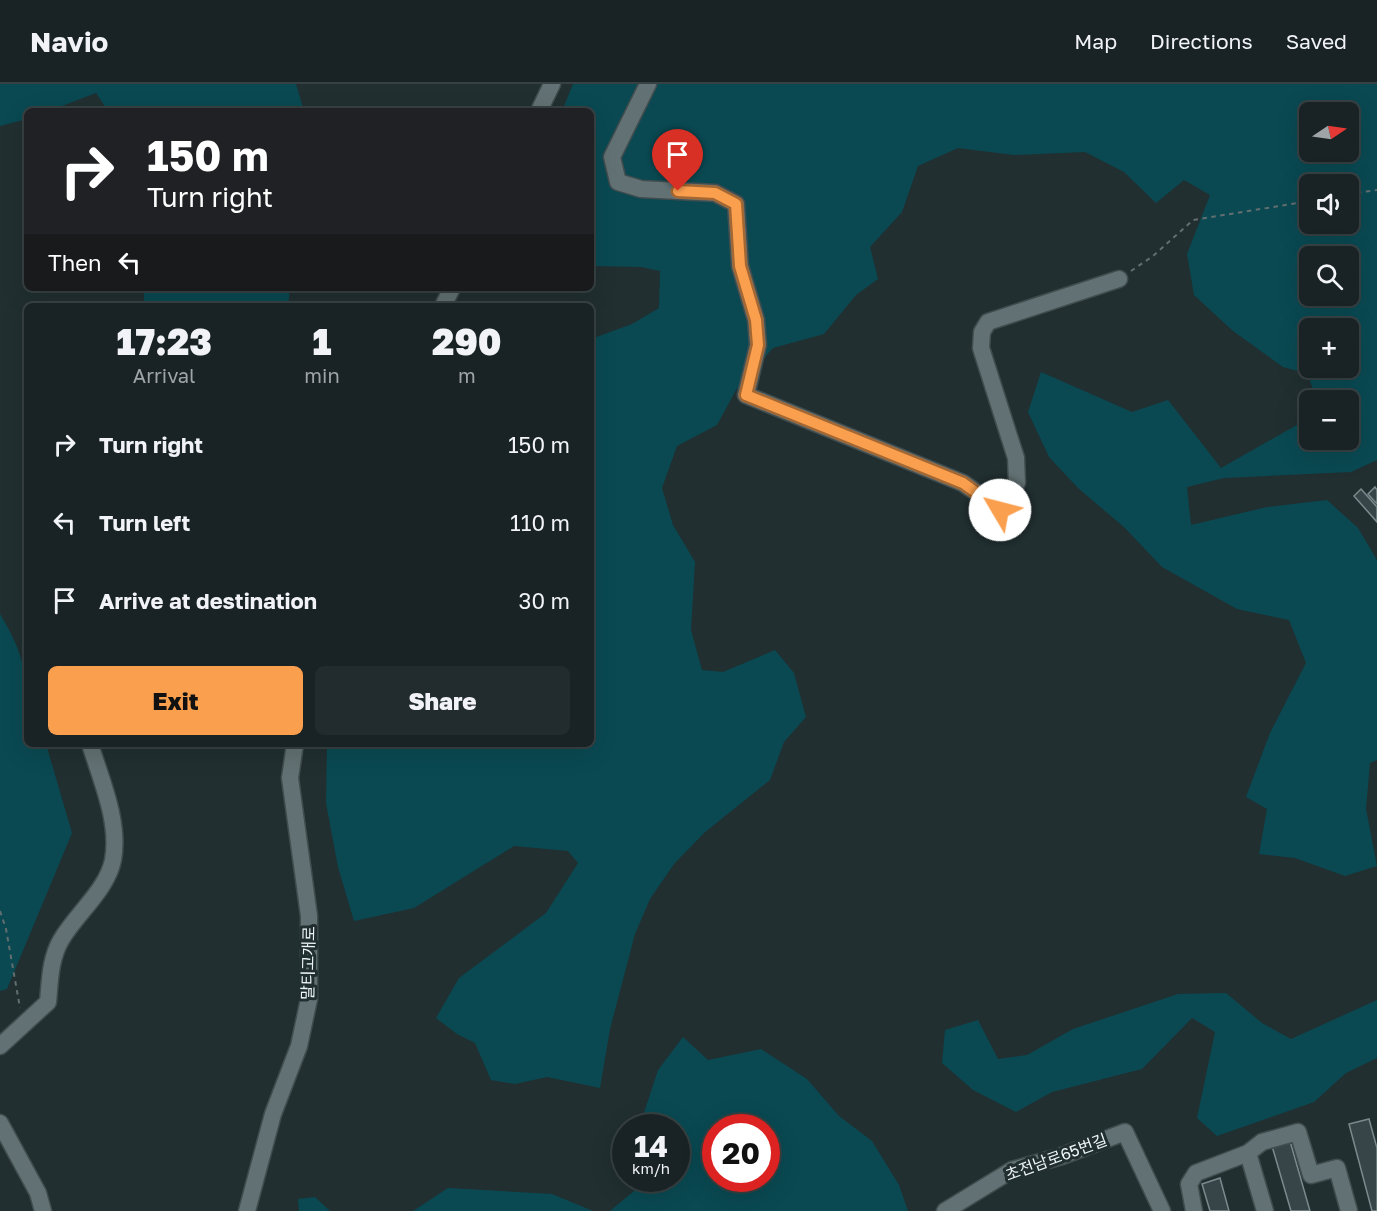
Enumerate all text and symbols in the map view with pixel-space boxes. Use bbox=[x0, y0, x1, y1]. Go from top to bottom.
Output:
text: Navio bbox=[30, 25, 108, 58]
text: Map bbox=[1074, 28, 1117, 54]
text: Directions bbox=[1150, 28, 1253, 54]
text: Saved bbox=[1286, 28, 1347, 54]
north arrow bbox=[1299, 102, 1359, 162]
map controls bbox=[1299, 102, 1359, 450]
pin bbox=[652, 129, 703, 191]
text: 150 m bbox=[147, 130, 269, 180]
icon: right bbox=[48, 132, 126, 210]
icon: arrive bbox=[661, 138, 694, 171]
button: sound bbox=[1299, 174, 1359, 234]
text: Turn right bbox=[147, 181, 273, 213]
icon: left bbox=[113, 246, 146, 279]
button: search bbox=[1299, 246, 1359, 306]
text: Then bbox=[48, 249, 101, 276]
button: + bbox=[1299, 318, 1359, 378]
text: 17:23 bbox=[116, 320, 212, 363]
text: 1 bbox=[313, 320, 332, 363]
text: 290 bbox=[432, 320, 502, 363]
text: Arrival bbox=[133, 363, 196, 387]
text: min bbox=[304, 363, 340, 387]
text: m bbox=[458, 363, 476, 387]
button: − bbox=[1299, 390, 1359, 450]
icon: right bbox=[48, 428, 81, 461]
text: Turn right bbox=[99, 431, 203, 458]
text: 150 m bbox=[508, 431, 570, 458]
position arrow bbox=[968, 478, 1032, 542]
icon: left bbox=[48, 506, 81, 539]
text: Turn left bbox=[99, 509, 190, 536]
text: 110 m bbox=[510, 509, 570, 536]
icon: arrive bbox=[48, 584, 81, 617]
text: Arrive at destination bbox=[99, 587, 317, 614]
text: 30 m bbox=[519, 587, 570, 614]
button: Exit bbox=[48, 666, 303, 735]
button: Share bbox=[315, 666, 570, 735]
street label: 말티고개로 bbox=[297, 926, 319, 1000]
speed limit sign: 20 bbox=[702, 1114, 780, 1192]
text: 14 bbox=[634, 1128, 668, 1164]
street label: 초전남로65번길 bbox=[1002, 1129, 1110, 1185]
text: km/h bbox=[632, 1159, 670, 1177]

